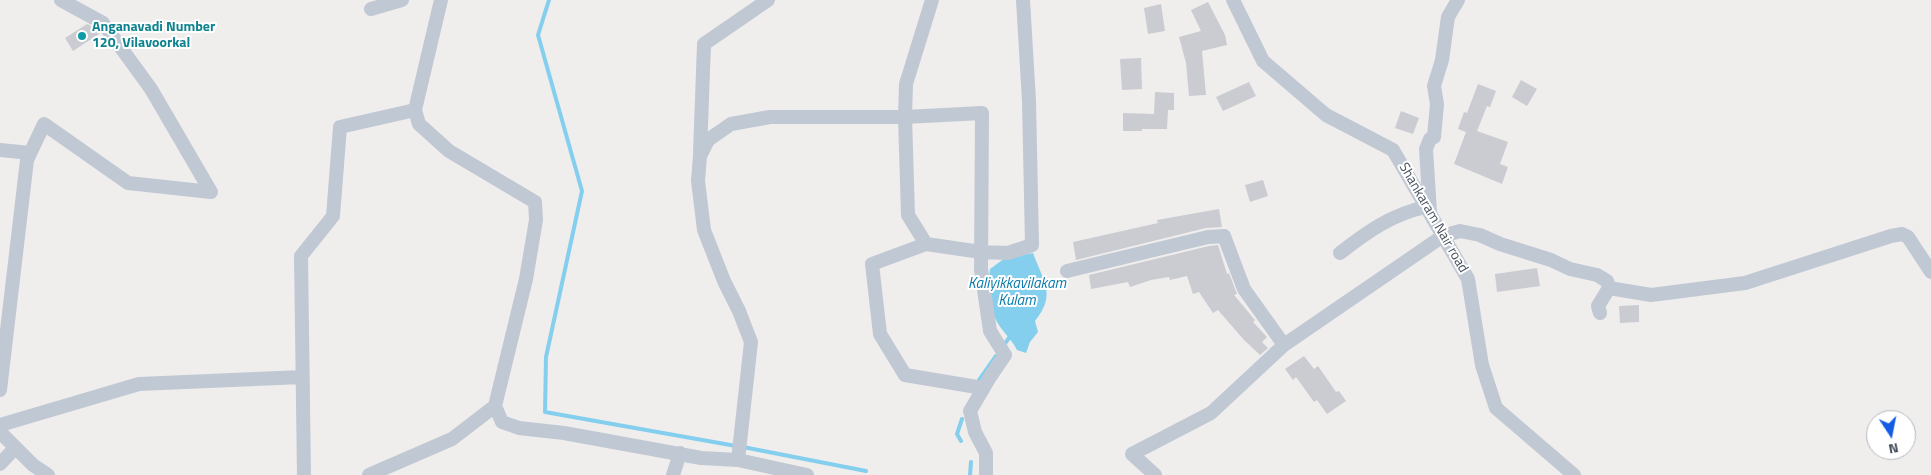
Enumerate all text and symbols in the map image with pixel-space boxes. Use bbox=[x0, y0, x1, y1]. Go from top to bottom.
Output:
place label: Anganavadi Number 120, Vilavoorkal bbox=[92, 20, 215, 52]
marker: Anganavadi Number 120, Vilavoorkal bbox=[76, 30, 88, 42]
street label: Shankaram Nair road bbox=[1395, 160, 1471, 276]
water label: Kaliyikkavilakam Kulam bbox=[968, 275, 1066, 310]
north arrow bbox=[1866, 410, 1916, 460]
text: N bbox=[1887, 438, 1901, 460]

